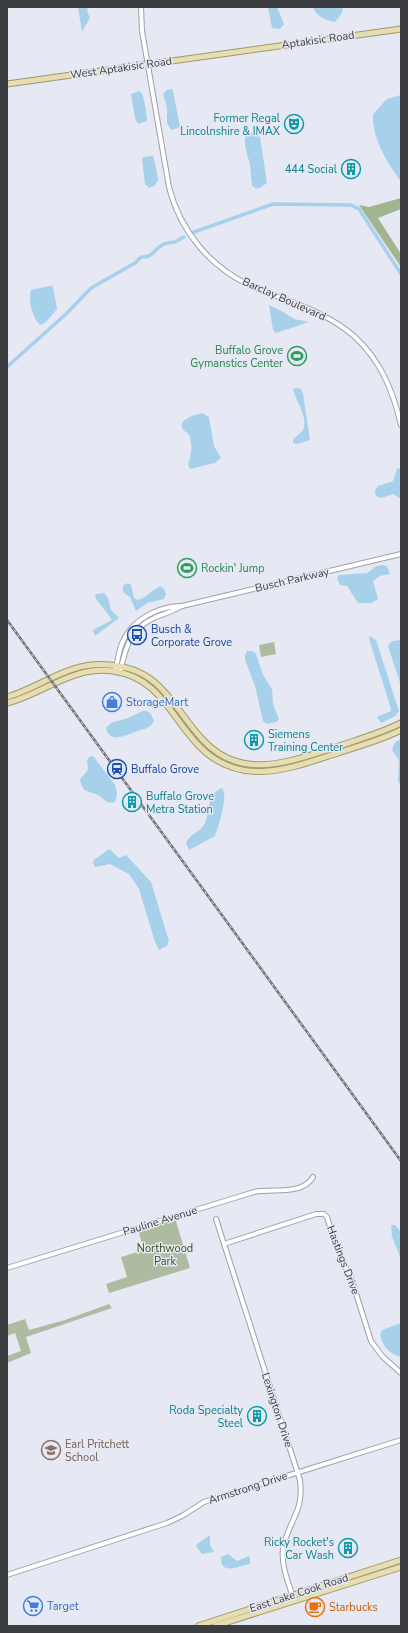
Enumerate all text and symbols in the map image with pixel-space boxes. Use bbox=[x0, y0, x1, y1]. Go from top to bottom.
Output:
street label: Aptakisic Road bbox=[281, 27, 355, 53]
street label: West Aptakisic Road bbox=[69, 53, 173, 83]
place label: Former Regal Lincolnshire & IMAX bbox=[180, 111, 281, 139]
theatre icon: Former Regal Lincolnshire & IMAX bbox=[283, 113, 305, 135]
building icon: 444 Social bbox=[340, 158, 362, 180]
place label: 444 Social bbox=[285, 162, 338, 177]
street label: Barclay Boulevard bbox=[240, 274, 328, 324]
place label: Buffalo Grove Gymanstics Center bbox=[190, 343, 283, 371]
sports icon: Buffalo Grove Gymanstics Center bbox=[286, 345, 308, 367]
sports icon: Rockin' Jump bbox=[176, 557, 198, 579]
place label: Rockin' Jump bbox=[201, 561, 265, 576]
street label: Busch Parkway bbox=[254, 564, 331, 596]
place label: Busch & Corporate Grove bbox=[151, 622, 232, 650]
bus stop icon: Busch & Corporate Grove bbox=[126, 624, 148, 646]
shop icon: StorageMart bbox=[101, 691, 123, 713]
place label: StorageMart bbox=[126, 695, 188, 710]
place label: Siemens Training Center bbox=[268, 727, 343, 755]
building icon: Siemens Training Center bbox=[243, 729, 265, 751]
station icon: Buffalo Grove bbox=[106, 758, 128, 780]
place label: Buffalo Grove bbox=[131, 762, 199, 777]
place label: Buffalo Grove Metra Station bbox=[146, 789, 214, 817]
building icon: Buffalo Grove Metra Station bbox=[121, 791, 143, 813]
street label: Pauline Avenue bbox=[121, 1203, 199, 1239]
street label: Hastings Drive bbox=[323, 1223, 363, 1297]
park label: Northwood Park bbox=[137, 1241, 193, 1269]
street label: Lexington Drive bbox=[258, 1371, 296, 1449]
place label: Roda Specialty Steel bbox=[169, 1403, 244, 1431]
building icon: Roda Specialty Steel bbox=[246, 1405, 268, 1427]
place label: Earl Pritchett School bbox=[65, 1437, 129, 1465]
school or university icon: Earl Pritchett School bbox=[40, 1439, 62, 1461]
street label: Armstrong Drive bbox=[207, 1468, 289, 1508]
place label: Ricky Rocket's Car Wash bbox=[264, 1535, 334, 1563]
building icon: Ricky Rocket's Car Wash bbox=[337, 1537, 359, 1559]
street label: East Lake Cook Road bbox=[248, 1570, 350, 1616]
supermarket icon: Target bbox=[22, 1595, 44, 1617]
cafe icon: Starbucks bbox=[304, 1596, 326, 1618]
place label: Target bbox=[47, 1599, 79, 1614]
place label: Starbucks bbox=[329, 1600, 378, 1615]

